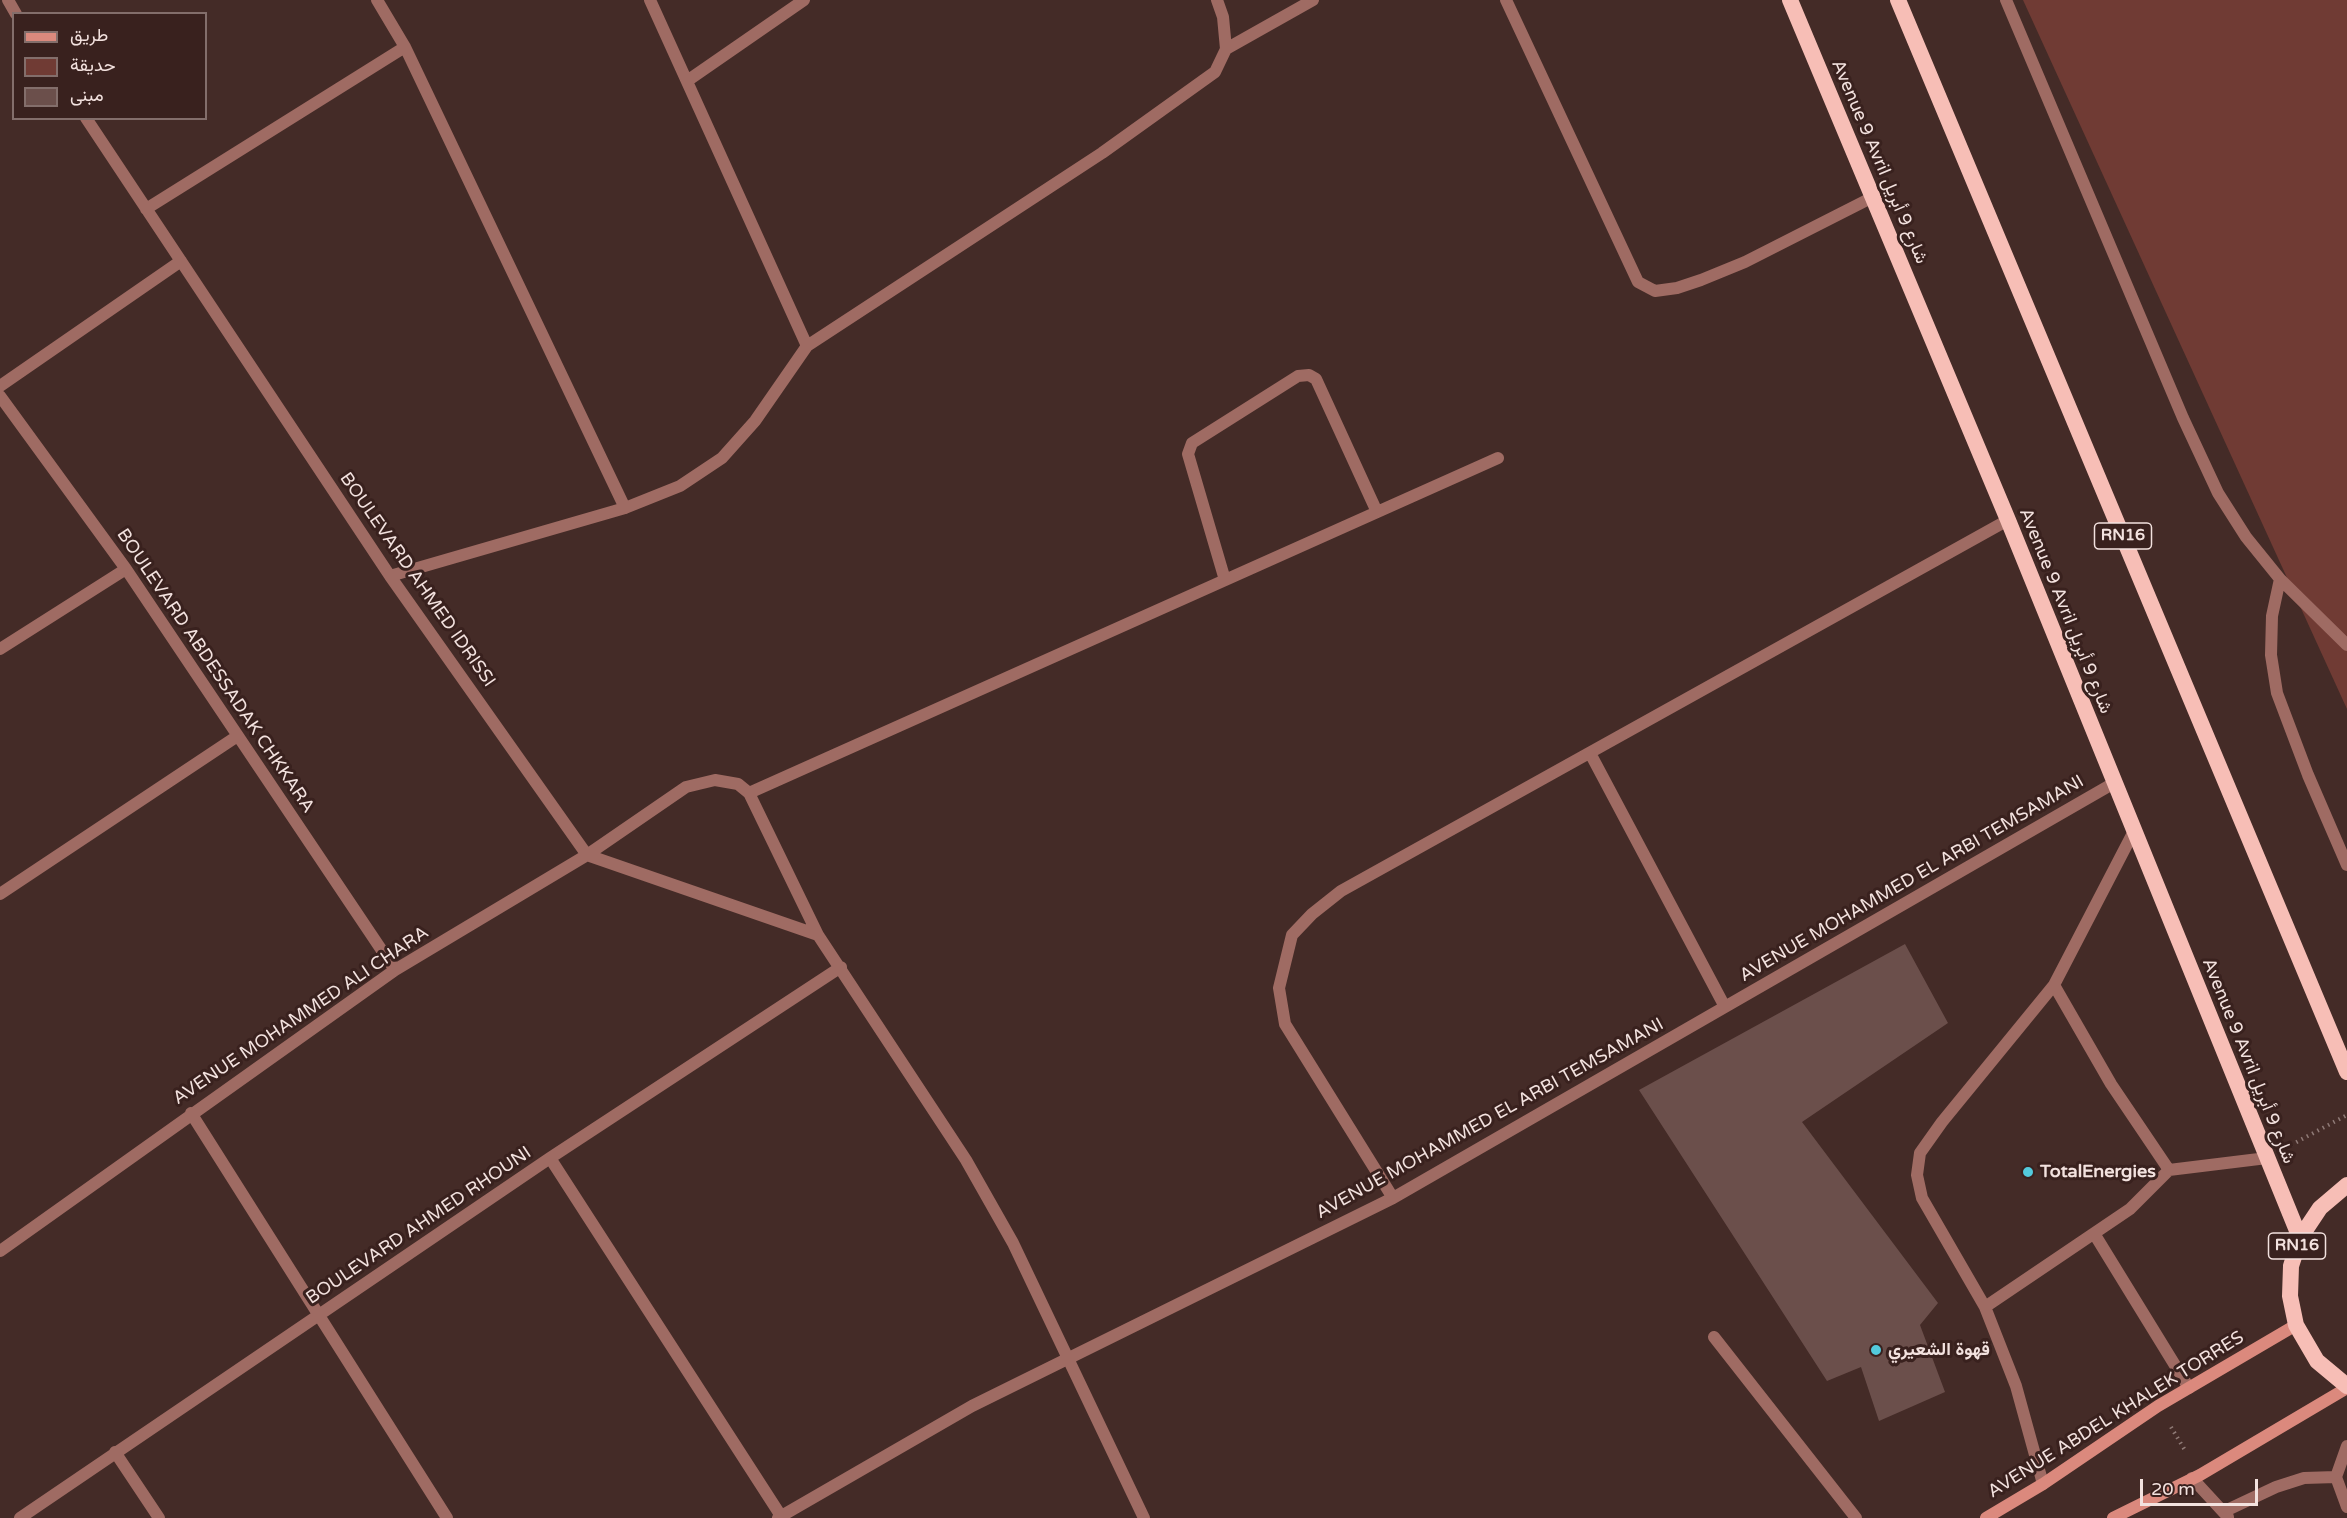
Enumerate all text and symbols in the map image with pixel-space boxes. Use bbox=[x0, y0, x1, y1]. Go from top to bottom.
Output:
legend bbox=[12, 12, 207, 120]
text: طريق bbox=[70, 24, 108, 46]
text: حديقة bbox=[70, 54, 116, 76]
street label: Avenue 9 Avril شارع 9 أبريل bbox=[1826, 57, 1932, 267]
text: مبنى bbox=[70, 84, 104, 106]
street label: BOULEVARD AHMED IDRISSI bbox=[335, 469, 499, 691]
street label: Avenue 9 Avril شارع 9 أبريل bbox=[2014, 505, 2116, 717]
road number: RN16 bbox=[2094, 523, 2152, 549]
street label: BOULEVARD ABDESSADAK CHKKARA bbox=[111, 525, 319, 817]
street label: AVENUE MOHAMMED EL ARBI TEMSAMANI bbox=[1736, 771, 2088, 987]
street label: AVENUE MOHAMMED ALI CHARA bbox=[169, 922, 433, 1110]
street label: Avenue 9 Avril شارع 9 أبريل bbox=[2197, 955, 2299, 1167]
street label: AVENUE MOHAMMED EL ARBI TEMSAMANI bbox=[1312, 1014, 1668, 1224]
street label: BOULEVARD AHMED RHOUNI bbox=[302, 1142, 536, 1310]
place label: TotalEnergies bbox=[2040, 1161, 2156, 1183]
marker: TotalEnergies bbox=[2021, 1165, 2035, 1179]
road number: RN16 bbox=[2268, 1233, 2326, 1259]
street label: AVENUE ABDEL KHALEK TORRES bbox=[1984, 1327, 2248, 1503]
place label: قهوة الشعيري bbox=[1888, 1339, 1990, 1361]
marker: قهوة الشعيري bbox=[1869, 1343, 1883, 1357]
scale bar bbox=[2143, 1467, 2262, 1505]
text: 20 m bbox=[2151, 1478, 2195, 1500]

